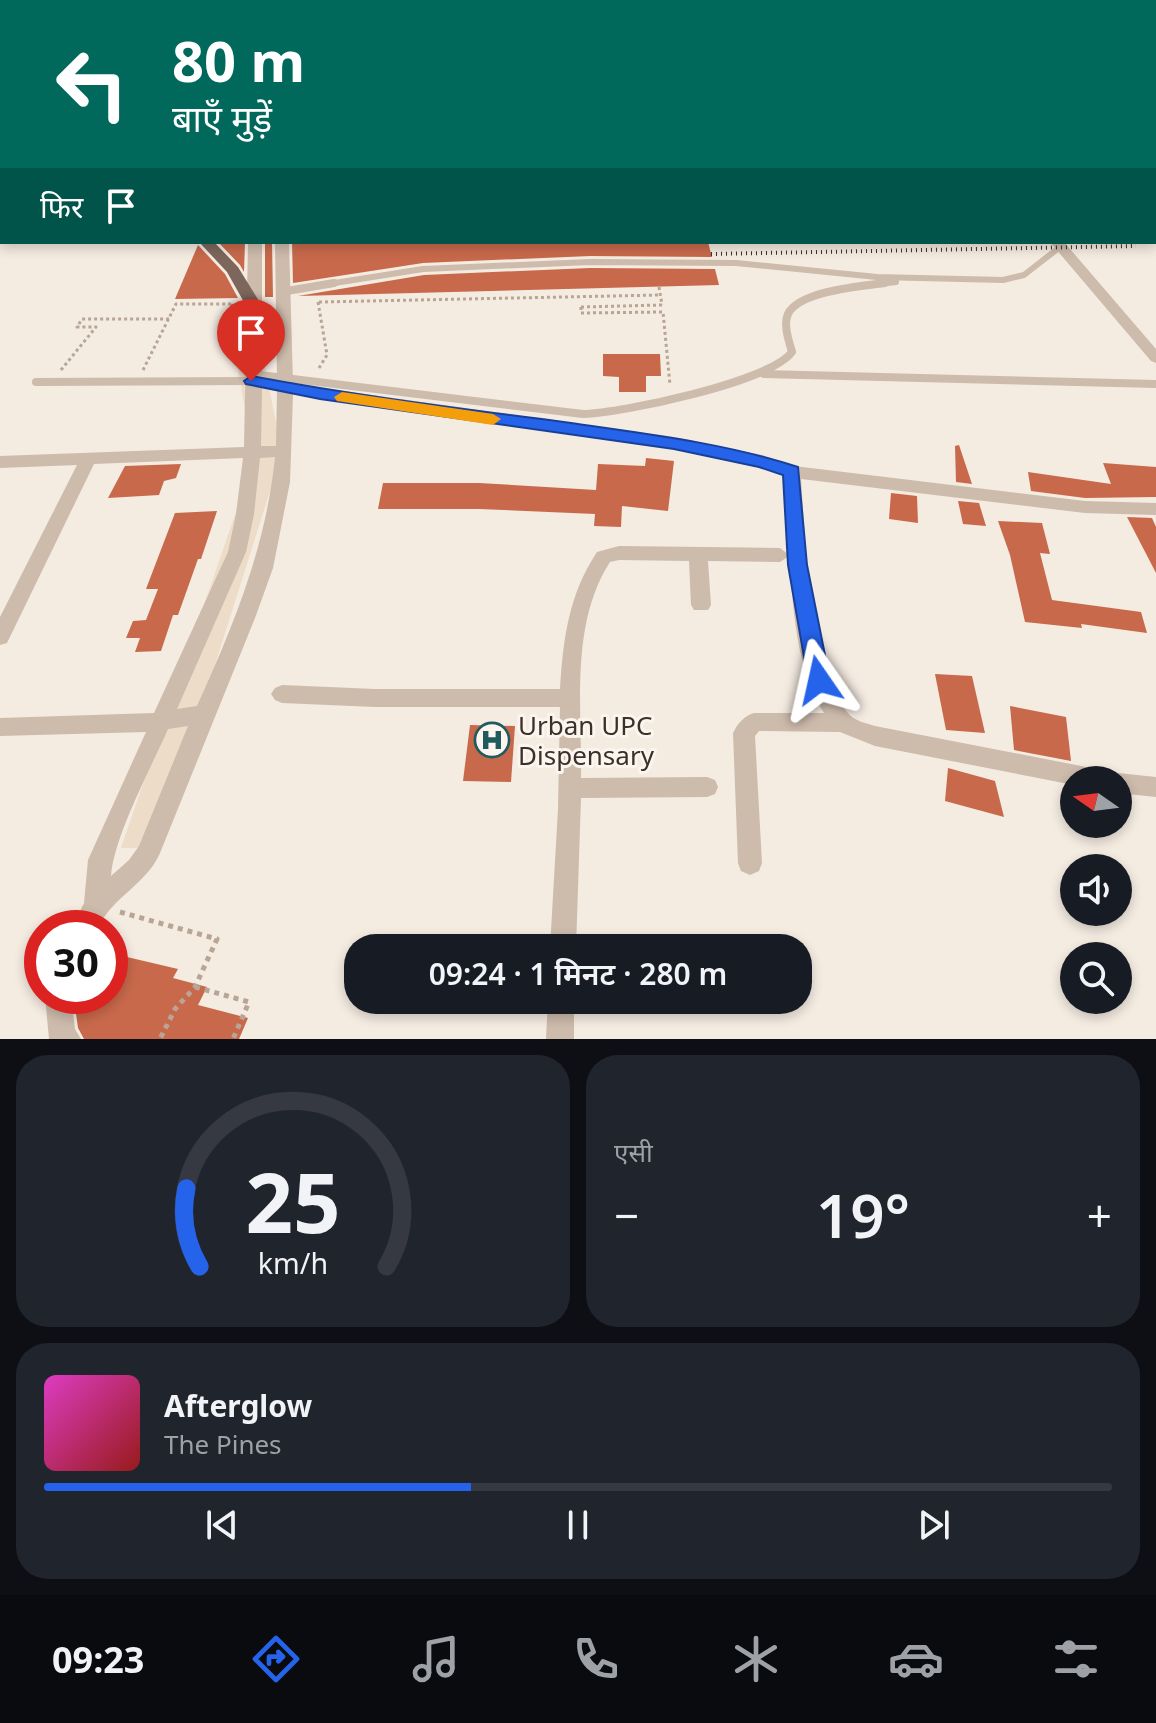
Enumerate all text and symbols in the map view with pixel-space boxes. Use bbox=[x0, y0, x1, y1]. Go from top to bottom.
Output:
text: 80 m bbox=[172, 22, 305, 98]
icon: left bbox=[40, 32, 144, 136]
text: बाएँ मुड़ें bbox=[172, 94, 272, 143]
icon: arrive bbox=[99, 184, 143, 228]
text: फिर bbox=[40, 186, 83, 227]
pin bbox=[217, 299, 285, 381]
icon: arrive bbox=[229, 311, 273, 355]
position arrow bbox=[777, 638, 861, 722]
place label: Urban UPC Dispensary bbox=[518, 707, 655, 773]
hospital icon: Urban UPC Dispensary bbox=[473, 721, 511, 759]
north arrow bbox=[1060, 766, 1132, 838]
map controls bbox=[1060, 766, 1132, 1014]
button: sound bbox=[1060, 854, 1132, 926]
speed limit sign: 30 bbox=[24, 910, 128, 1014]
button: search bbox=[1060, 942, 1132, 1014]
text: 09:24 · 1 मिनट · 280 m bbox=[429, 953, 727, 994]
text: एसी bbox=[614, 1134, 653, 1170]
text: 25 bbox=[245, 1144, 341, 1257]
text: 19° bbox=[816, 1174, 910, 1256]
text: − bbox=[614, 1185, 639, 1245]
text: + bbox=[1087, 1185, 1112, 1245]
text: km/h bbox=[258, 1243, 328, 1282]
text: Afterglow bbox=[164, 1385, 312, 1426]
text: The Pines bbox=[164, 1426, 282, 1462]
icon: previous bbox=[200, 1503, 244, 1547]
icon: pause bbox=[556, 1503, 600, 1547]
icon: next bbox=[912, 1503, 956, 1547]
icon: directions bbox=[248, 1631, 304, 1687]
icon: music bbox=[408, 1631, 464, 1687]
icon: phone bbox=[568, 1631, 624, 1687]
icon: climate bbox=[728, 1631, 784, 1687]
icon: car bbox=[888, 1631, 944, 1687]
icon: filters bbox=[1048, 1631, 1104, 1687]
text: 09:23 bbox=[52, 1635, 144, 1684]

